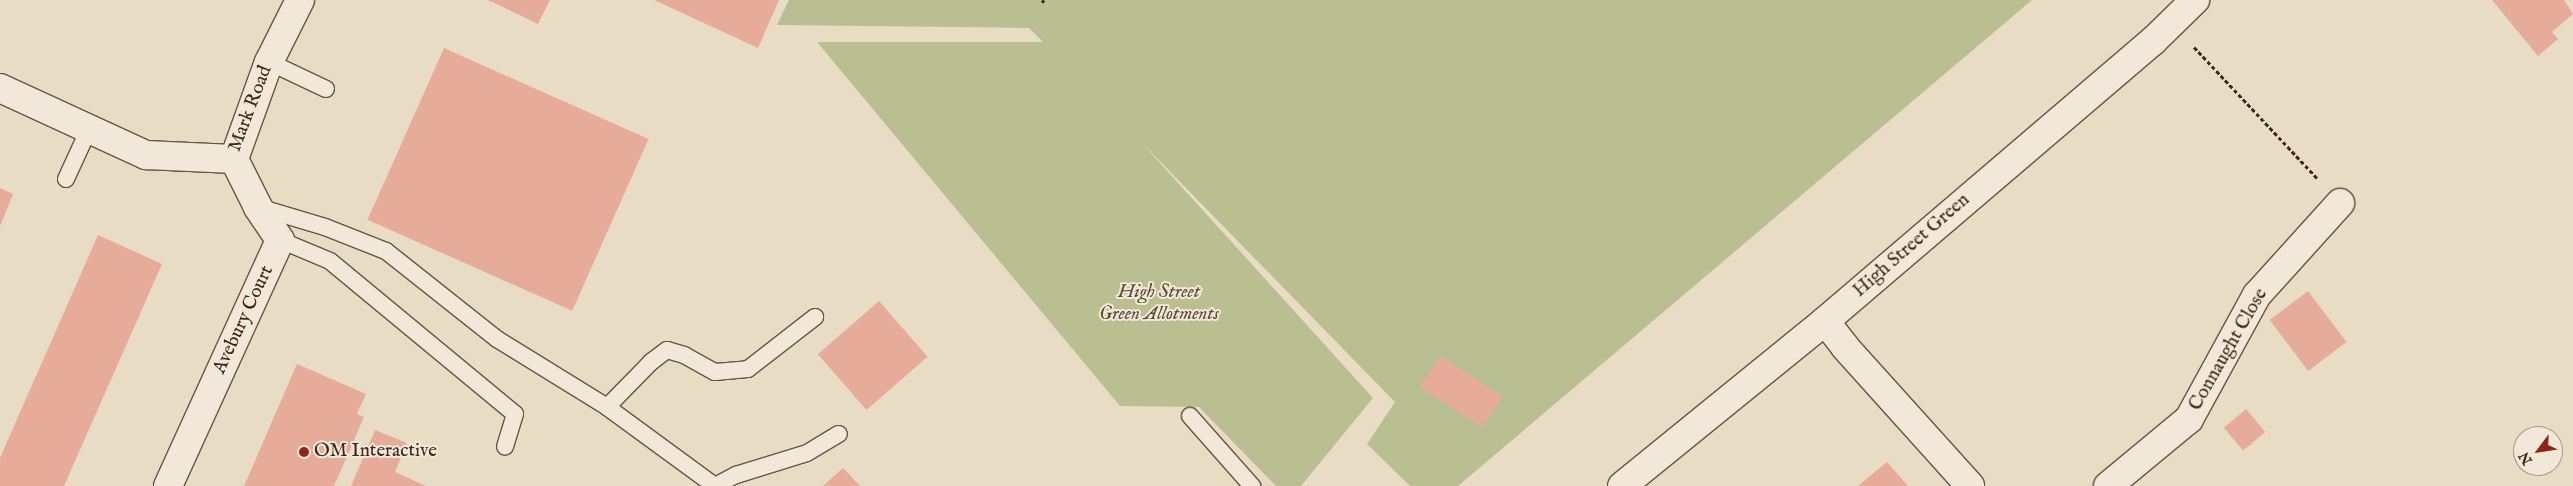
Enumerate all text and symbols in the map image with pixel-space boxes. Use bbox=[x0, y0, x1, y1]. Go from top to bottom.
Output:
street label: Mark Road bbox=[224, 63, 278, 155]
street label: High Street Green bbox=[1849, 189, 1975, 303]
street label: Avebury Court bbox=[209, 262, 279, 378]
park label: High Street Green Allotments bbox=[1099, 282, 1219, 326]
street label: Connaught Close bbox=[2185, 285, 2273, 415]
north arrow bbox=[2513, 426, 2563, 476]
place label: OM Interactive bbox=[314, 441, 437, 463]
marker: OM Interactive bbox=[298, 446, 310, 458]
text: N bbox=[2515, 448, 2537, 468]

